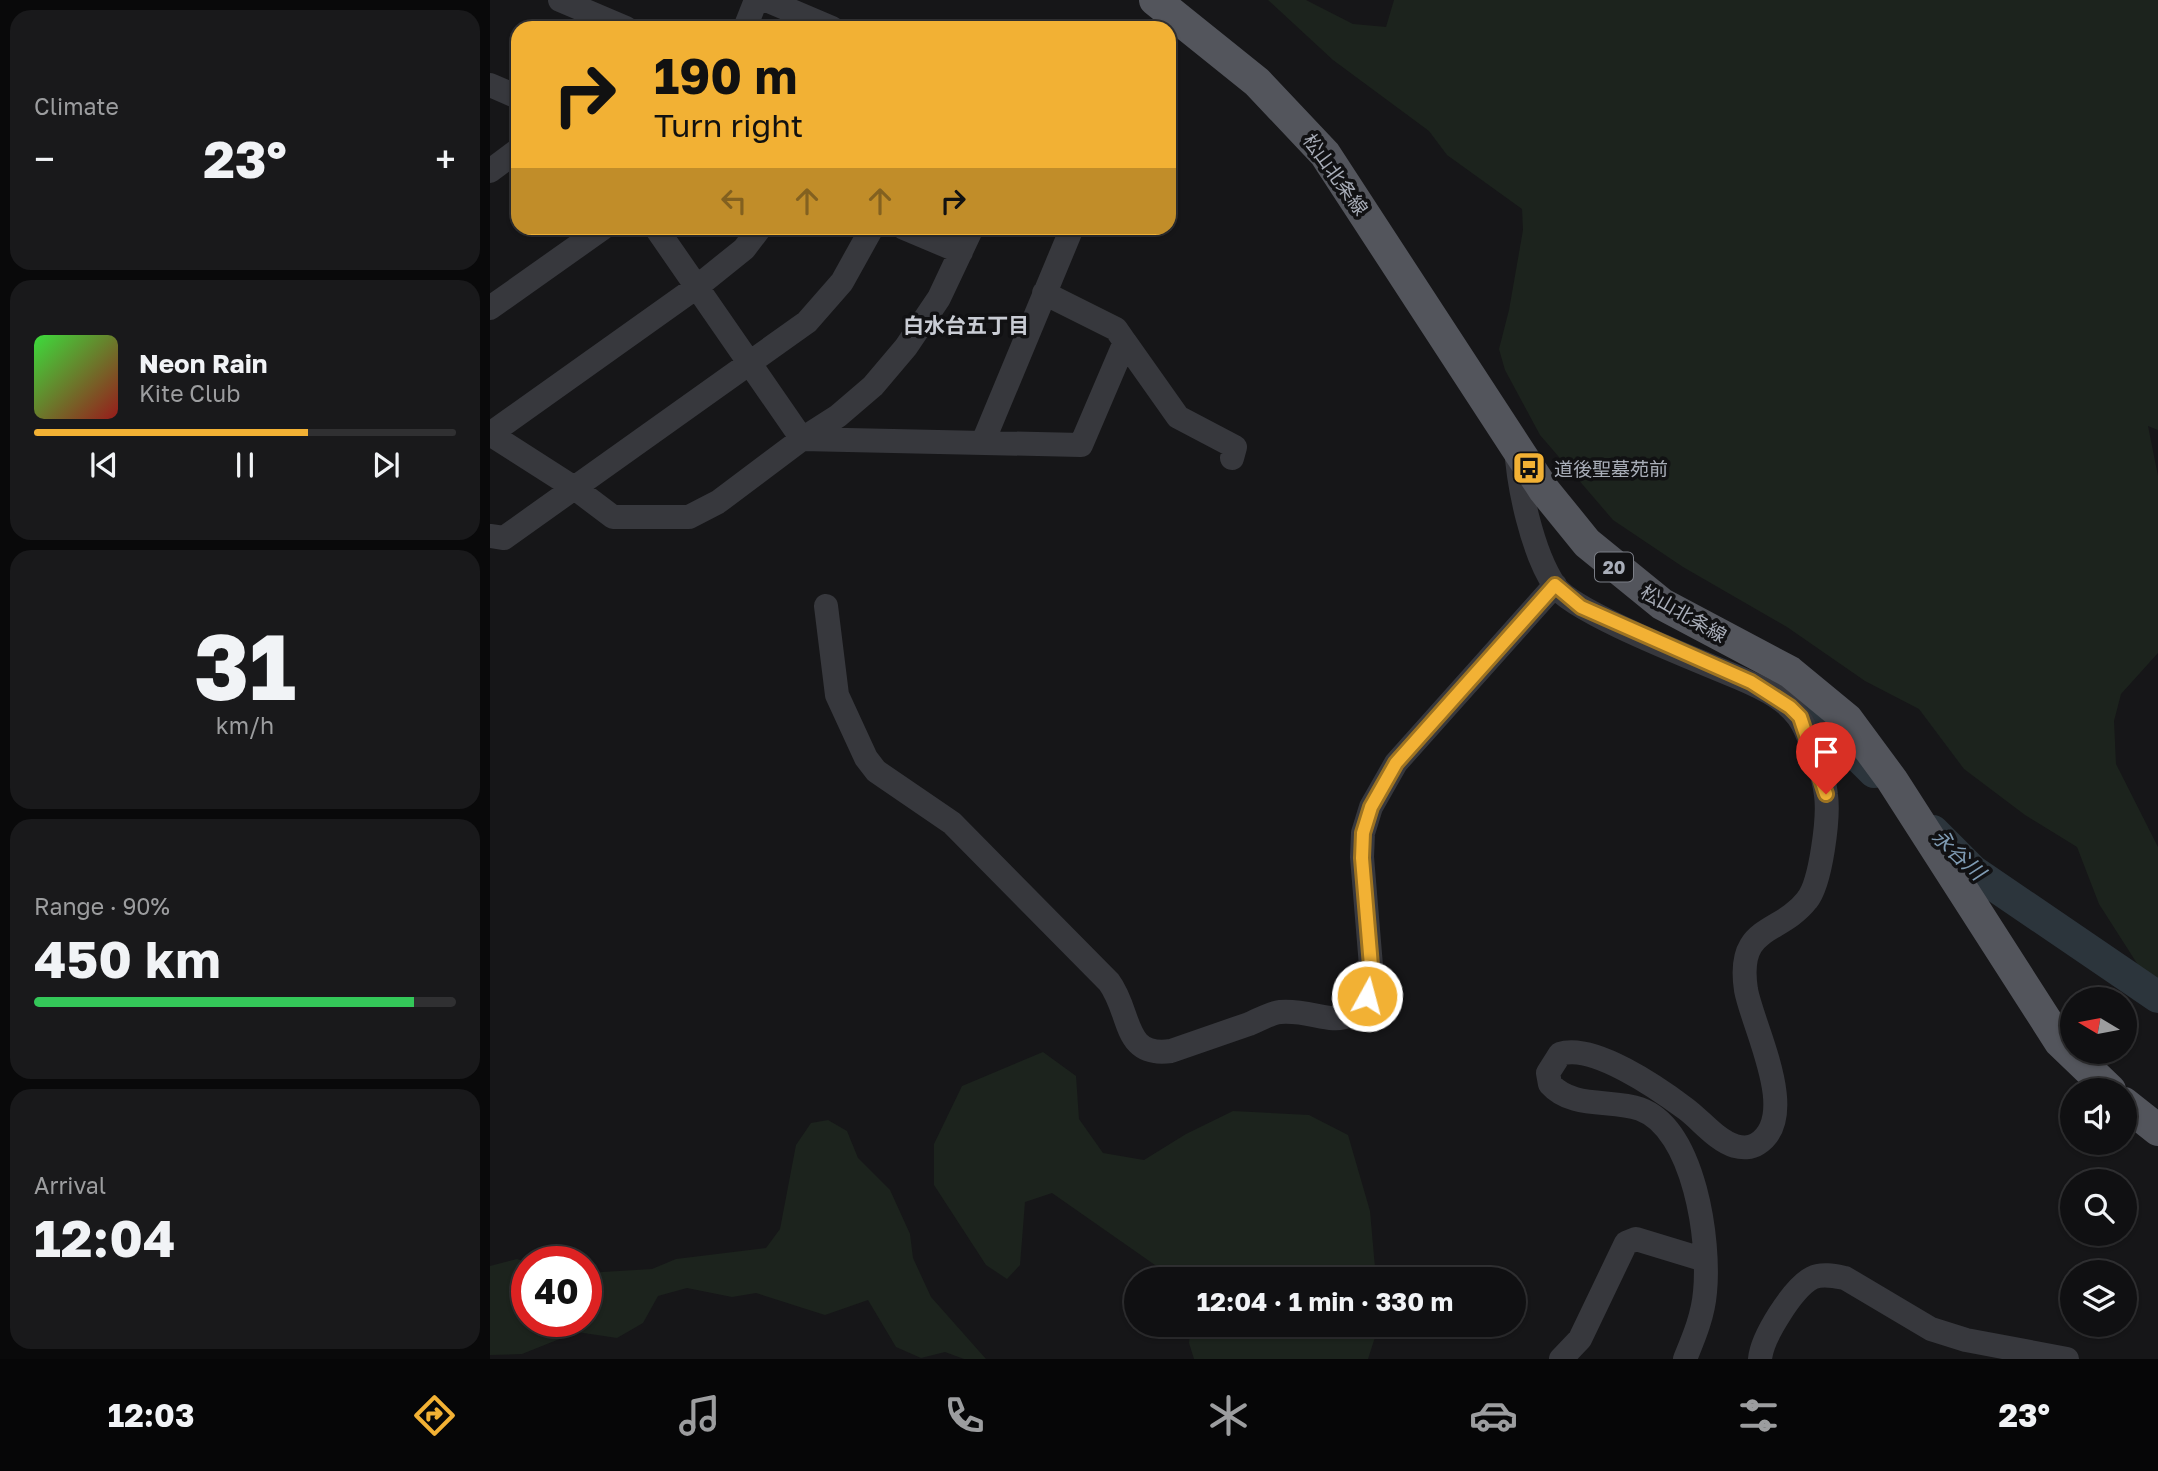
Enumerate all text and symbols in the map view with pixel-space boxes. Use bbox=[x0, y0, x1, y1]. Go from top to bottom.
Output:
text: 190 m bbox=[654, 46, 797, 105]
icon: right bbox=[539, 49, 630, 140]
text: Climate bbox=[34, 92, 119, 120]
text: Turn right bbox=[654, 106, 803, 144]
text: 23° bbox=[203, 127, 287, 189]
street label: 松山北条線 bbox=[1299, 129, 1373, 219]
text: − bbox=[34, 136, 55, 181]
text: + bbox=[435, 136, 456, 181]
icon: left bbox=[715, 182, 753, 220]
icon: ahead bbox=[788, 182, 826, 220]
icon: ahead bbox=[861, 182, 899, 220]
icon: right bbox=[934, 182, 972, 220]
district label: 白水台五丁目 bbox=[903, 312, 1029, 338]
text: Neon Rain bbox=[139, 348, 268, 379]
text: Kite Club bbox=[139, 379, 240, 407]
icon: previous bbox=[85, 446, 123, 484]
icon: pause bbox=[226, 446, 264, 484]
icon: next bbox=[367, 446, 405, 484]
bus stop icon: 道後聖墓苑前 bbox=[1510, 449, 1548, 487]
place label: 道後聖墓苑前 bbox=[1554, 457, 1668, 480]
road number: 20 bbox=[1595, 552, 1633, 582]
street label: 松山北条線 bbox=[1637, 579, 1731, 647]
text: 31 bbox=[194, 611, 296, 720]
text: km/h bbox=[216, 711, 274, 739]
pin bbox=[1796, 722, 1856, 794]
icon: arrive bbox=[1807, 733, 1845, 771]
water label: 永谷川 bbox=[1927, 823, 1992, 886]
text: Range · 90% bbox=[34, 892, 170, 920]
text: 450 km bbox=[34, 927, 221, 989]
position arrow bbox=[1330, 959, 1404, 1033]
north arrow bbox=[2060, 987, 2137, 1064]
map controls bbox=[2060, 987, 2137, 1337]
button: sound bbox=[2060, 1078, 2137, 1155]
button: search bbox=[2060, 1169, 2137, 1246]
text: Arrival bbox=[34, 1171, 106, 1199]
text: 12:04 bbox=[34, 1206, 175, 1268]
speed limit sign: 40 bbox=[511, 1246, 602, 1337]
button: layers bbox=[2060, 1260, 2137, 1337]
text: 12:04 · 1 min · 330 m bbox=[1197, 1286, 1453, 1317]
icon: directions bbox=[410, 1391, 459, 1440]
icon: music bbox=[675, 1391, 724, 1440]
icon: phone bbox=[940, 1391, 989, 1440]
icon: climate bbox=[1204, 1391, 1253, 1440]
icon: car bbox=[1469, 1391, 1518, 1440]
icon: filters bbox=[1734, 1391, 1783, 1440]
text: 12:03 bbox=[108, 1396, 194, 1434]
text: 23° bbox=[1999, 1396, 2050, 1434]

